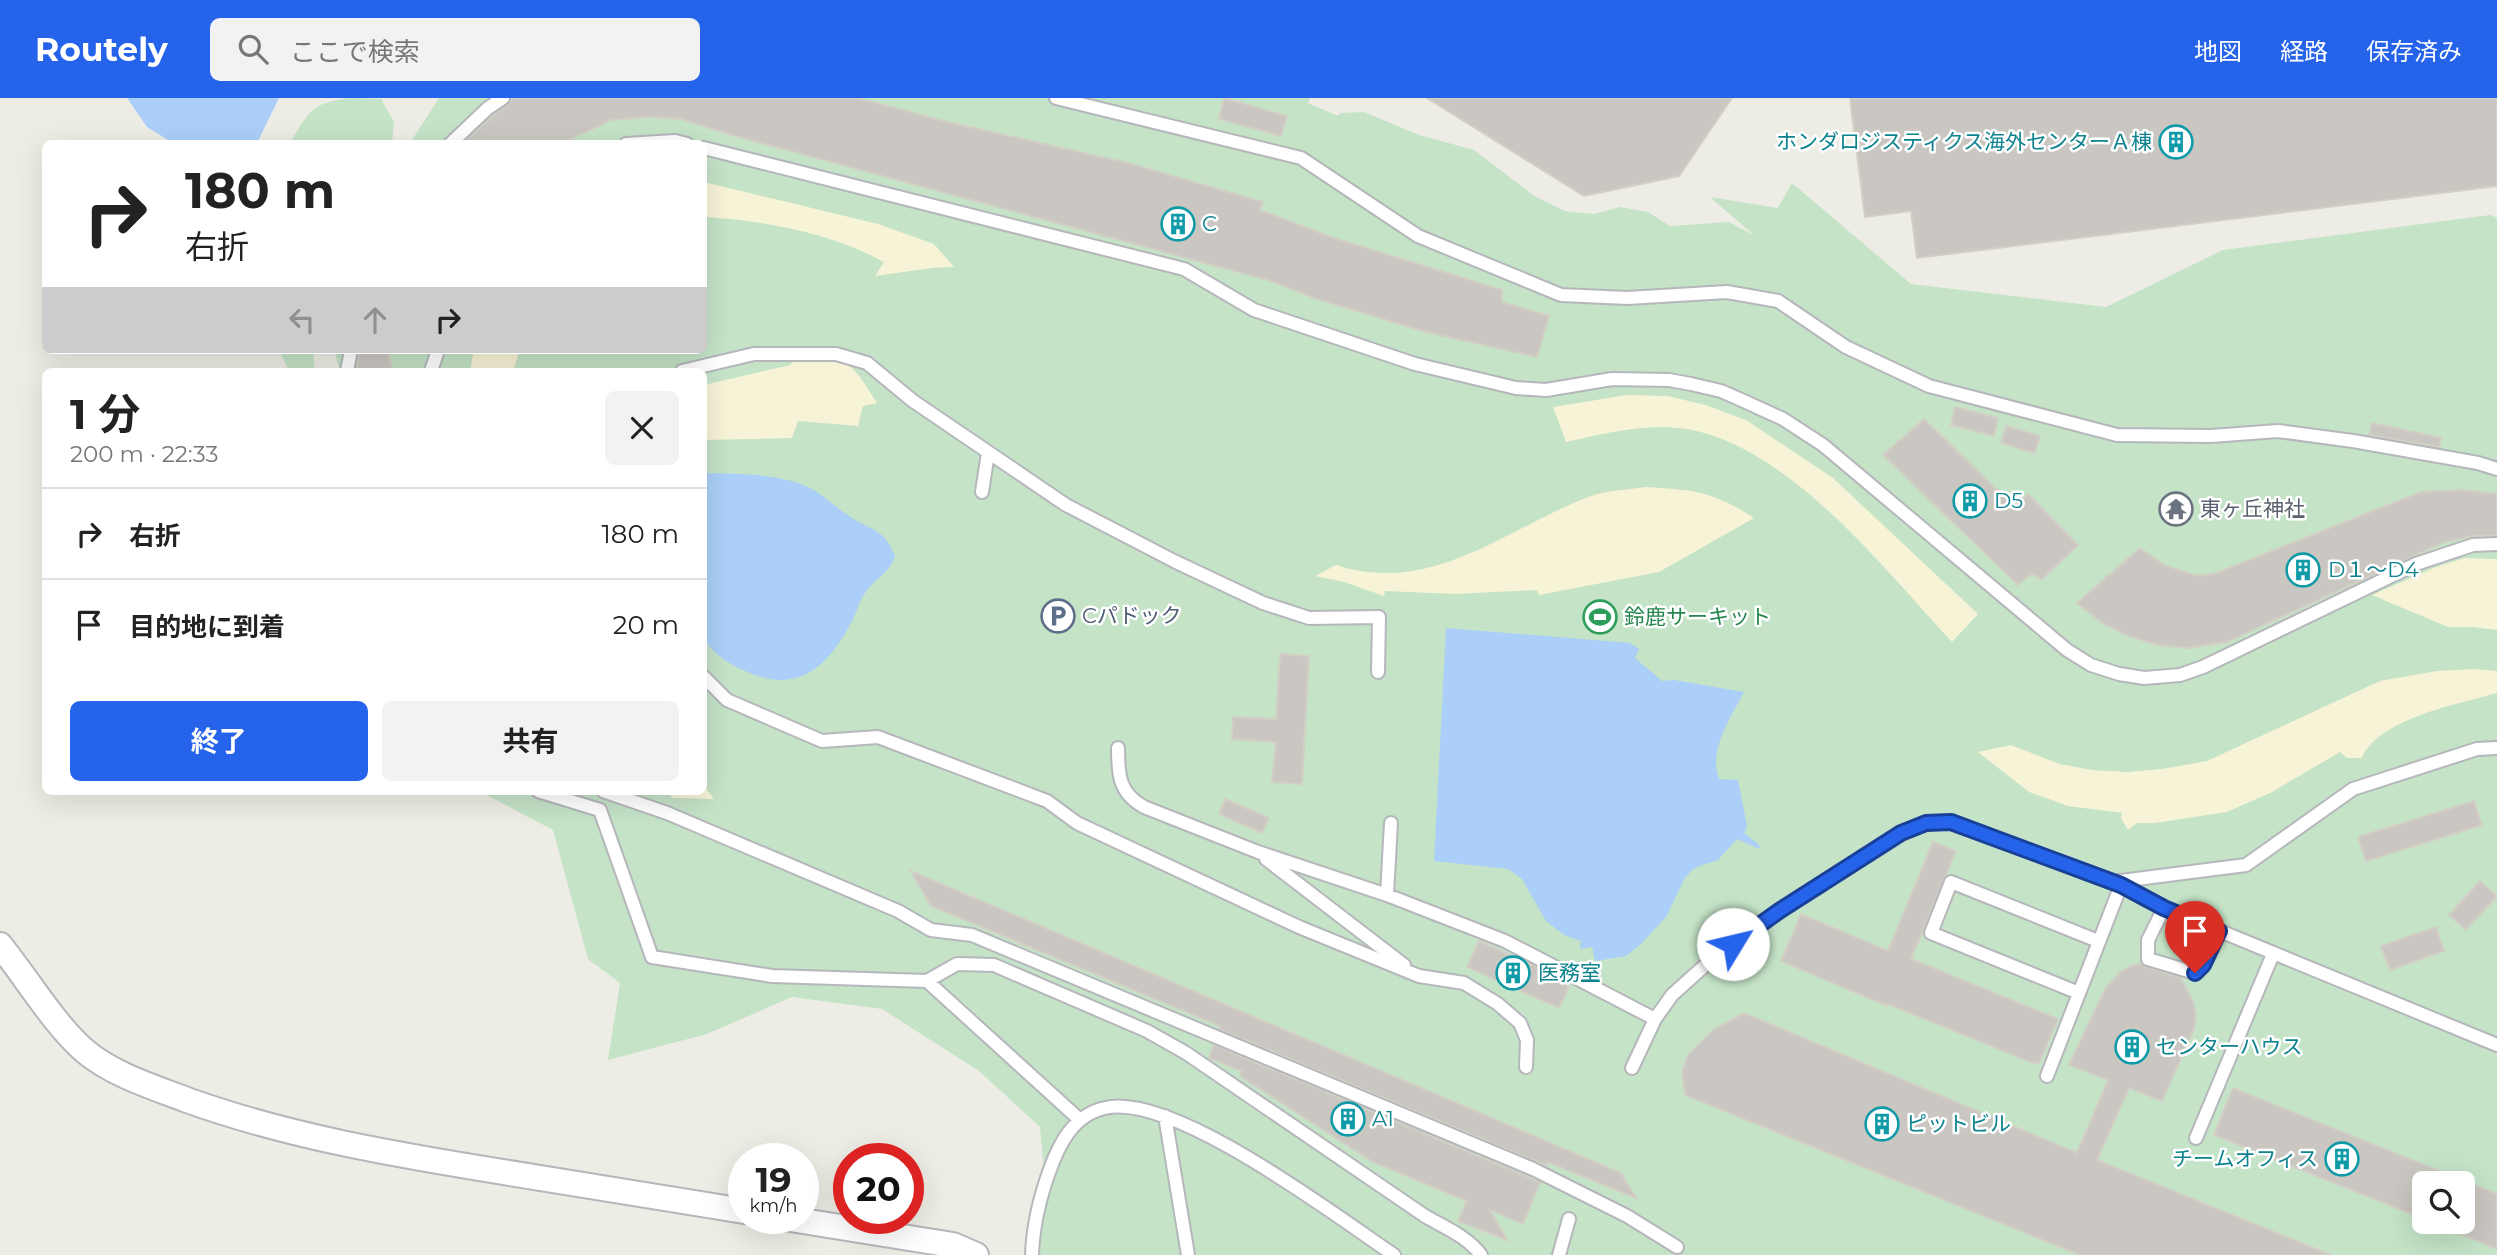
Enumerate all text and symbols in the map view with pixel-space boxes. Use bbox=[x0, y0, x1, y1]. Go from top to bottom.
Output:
search box bbox=[210, 18, 700, 81]
text: Routely bbox=[35, 29, 168, 69]
icon: search bbox=[234, 30, 272, 68]
text: ここで検索 bbox=[290, 36, 420, 68]
text: 地図 bbox=[2194, 37, 2242, 66]
text: 経路 bbox=[2280, 37, 2328, 66]
text: 保存済み bbox=[2366, 37, 2462, 66]
building icon: ホンダロジスティクス海外センターＡ棟 bbox=[2157, 123, 2195, 161]
place label: ホンダロジスティクス海外センターＡ棟 bbox=[1776, 129, 2152, 154]
text: 180 m bbox=[185, 161, 335, 220]
icon: right bbox=[70, 168, 161, 259]
building icon: C bbox=[1159, 205, 1197, 243]
place label: C bbox=[1202, 211, 1217, 236]
text: 右折 bbox=[185, 227, 249, 266]
icon: left bbox=[283, 301, 321, 339]
icon: ahead bbox=[356, 301, 394, 339]
icon: right bbox=[429, 301, 467, 339]
text: 1 分 bbox=[70, 388, 140, 440]
button: close bbox=[605, 391, 679, 465]
text: 200 m · 22:33 bbox=[70, 440, 219, 468]
building icon: D5 bbox=[1951, 482, 1989, 520]
place label: D5 bbox=[1994, 488, 2023, 513]
temple icon: 東ヶ丘神社 bbox=[2157, 490, 2195, 528]
place label: 東ヶ丘神社 bbox=[2200, 496, 2305, 521]
icon: right bbox=[70, 515, 108, 553]
text: 180 m bbox=[601, 518, 679, 550]
text: 右折 bbox=[129, 520, 181, 552]
building icon: D１～D4 bbox=[2284, 551, 2322, 589]
place label: D１～D4 bbox=[2328, 557, 2419, 582]
parking icon: Cパドック bbox=[1039, 597, 1077, 635]
sports icon: 鈴鹿サーキット bbox=[1581, 598, 1619, 636]
place label: Cパドック bbox=[1082, 603, 1182, 628]
place label: 鈴鹿サーキット bbox=[1624, 604, 1771, 629]
icon: arrive bbox=[70, 606, 108, 644]
text: 20 m bbox=[613, 609, 679, 641]
text: 目的地に到着 bbox=[129, 611, 285, 643]
button: 終了 bbox=[70, 701, 368, 781]
button: 共有 bbox=[382, 701, 679, 781]
pin bbox=[2165, 901, 2225, 973]
position arrow bbox=[1696, 907, 1770, 981]
icon: arrive bbox=[2176, 912, 2214, 950]
building icon: 医務室 bbox=[1494, 954, 1532, 992]
place label: 医務室 bbox=[1538, 960, 1601, 985]
building icon: センターハウス bbox=[2113, 1028, 2151, 1066]
place label: センターハウス bbox=[2156, 1034, 2303, 1059]
building icon: A1 bbox=[1329, 1100, 1367, 1138]
building icon: ピットビル bbox=[1863, 1105, 1901, 1143]
place label: A1 bbox=[1372, 1106, 1394, 1131]
place label: ピットビル bbox=[1906, 1111, 2011, 1136]
building icon: チームオフィス bbox=[2323, 1140, 2361, 1178]
speed limit sign: 20 bbox=[833, 1143, 924, 1234]
place label: チームオフィス bbox=[2172, 1146, 2318, 1171]
text: 19 bbox=[755, 1158, 792, 1201]
map controls bbox=[2412, 1171, 2475, 1234]
button: search bbox=[2412, 1171, 2475, 1234]
text: km/h bbox=[749, 1195, 798, 1217]

